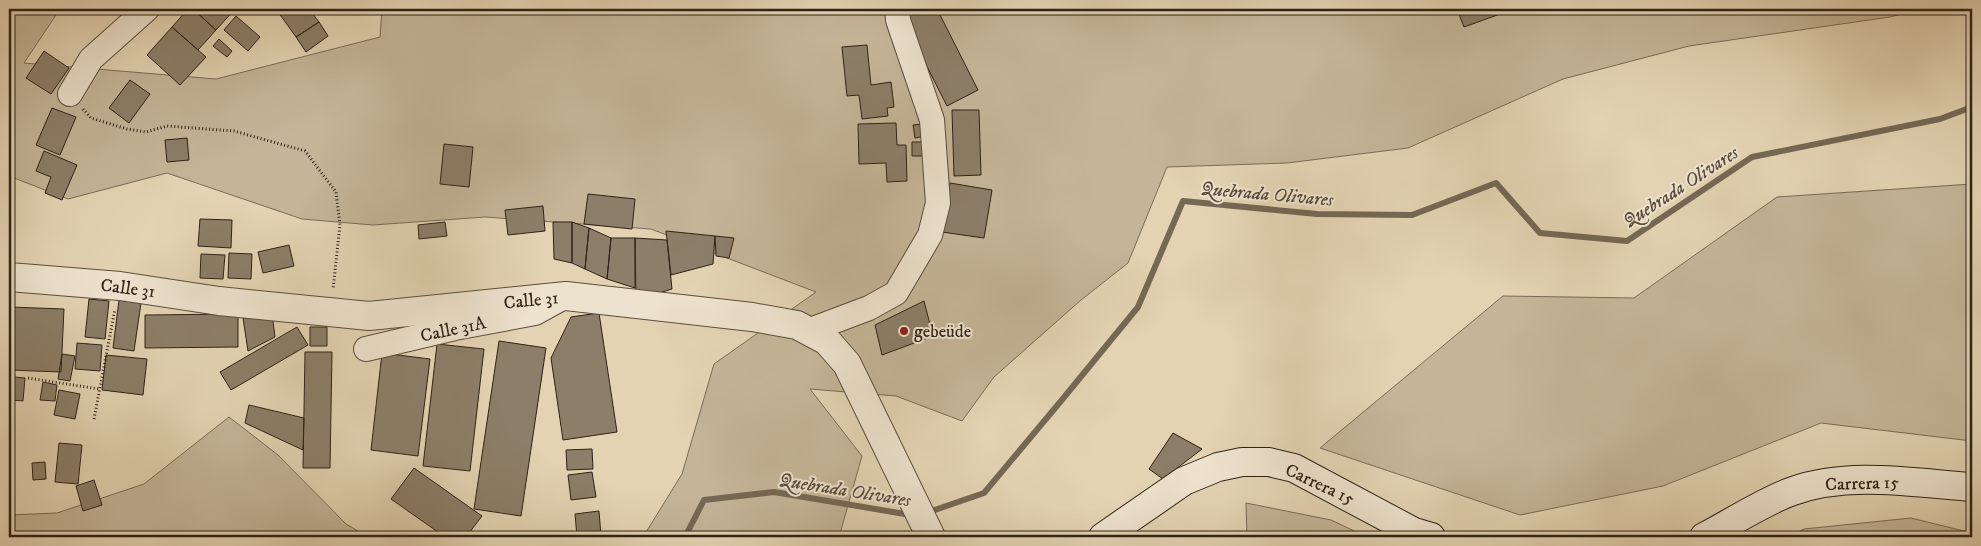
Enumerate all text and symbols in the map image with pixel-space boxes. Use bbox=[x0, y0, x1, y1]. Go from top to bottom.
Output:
water label: Quebrada Olivares bbox=[1619, 141, 1744, 233]
water label: Quebrada Olivares bbox=[1199, 177, 1335, 212]
street label: Calle 31 bbox=[99, 275, 157, 303]
street label: Calle 31 bbox=[503, 287, 560, 315]
street label: Calle 31A bbox=[418, 312, 489, 348]
place label: gebeüde bbox=[914, 321, 971, 343]
marker: gebeüde bbox=[898, 325, 910, 337]
street label: Carrera 15 bbox=[1281, 459, 1358, 511]
water label: Quebrada Olivares bbox=[777, 469, 914, 512]
street label: Carrera 15 bbox=[1825, 472, 1900, 496]

